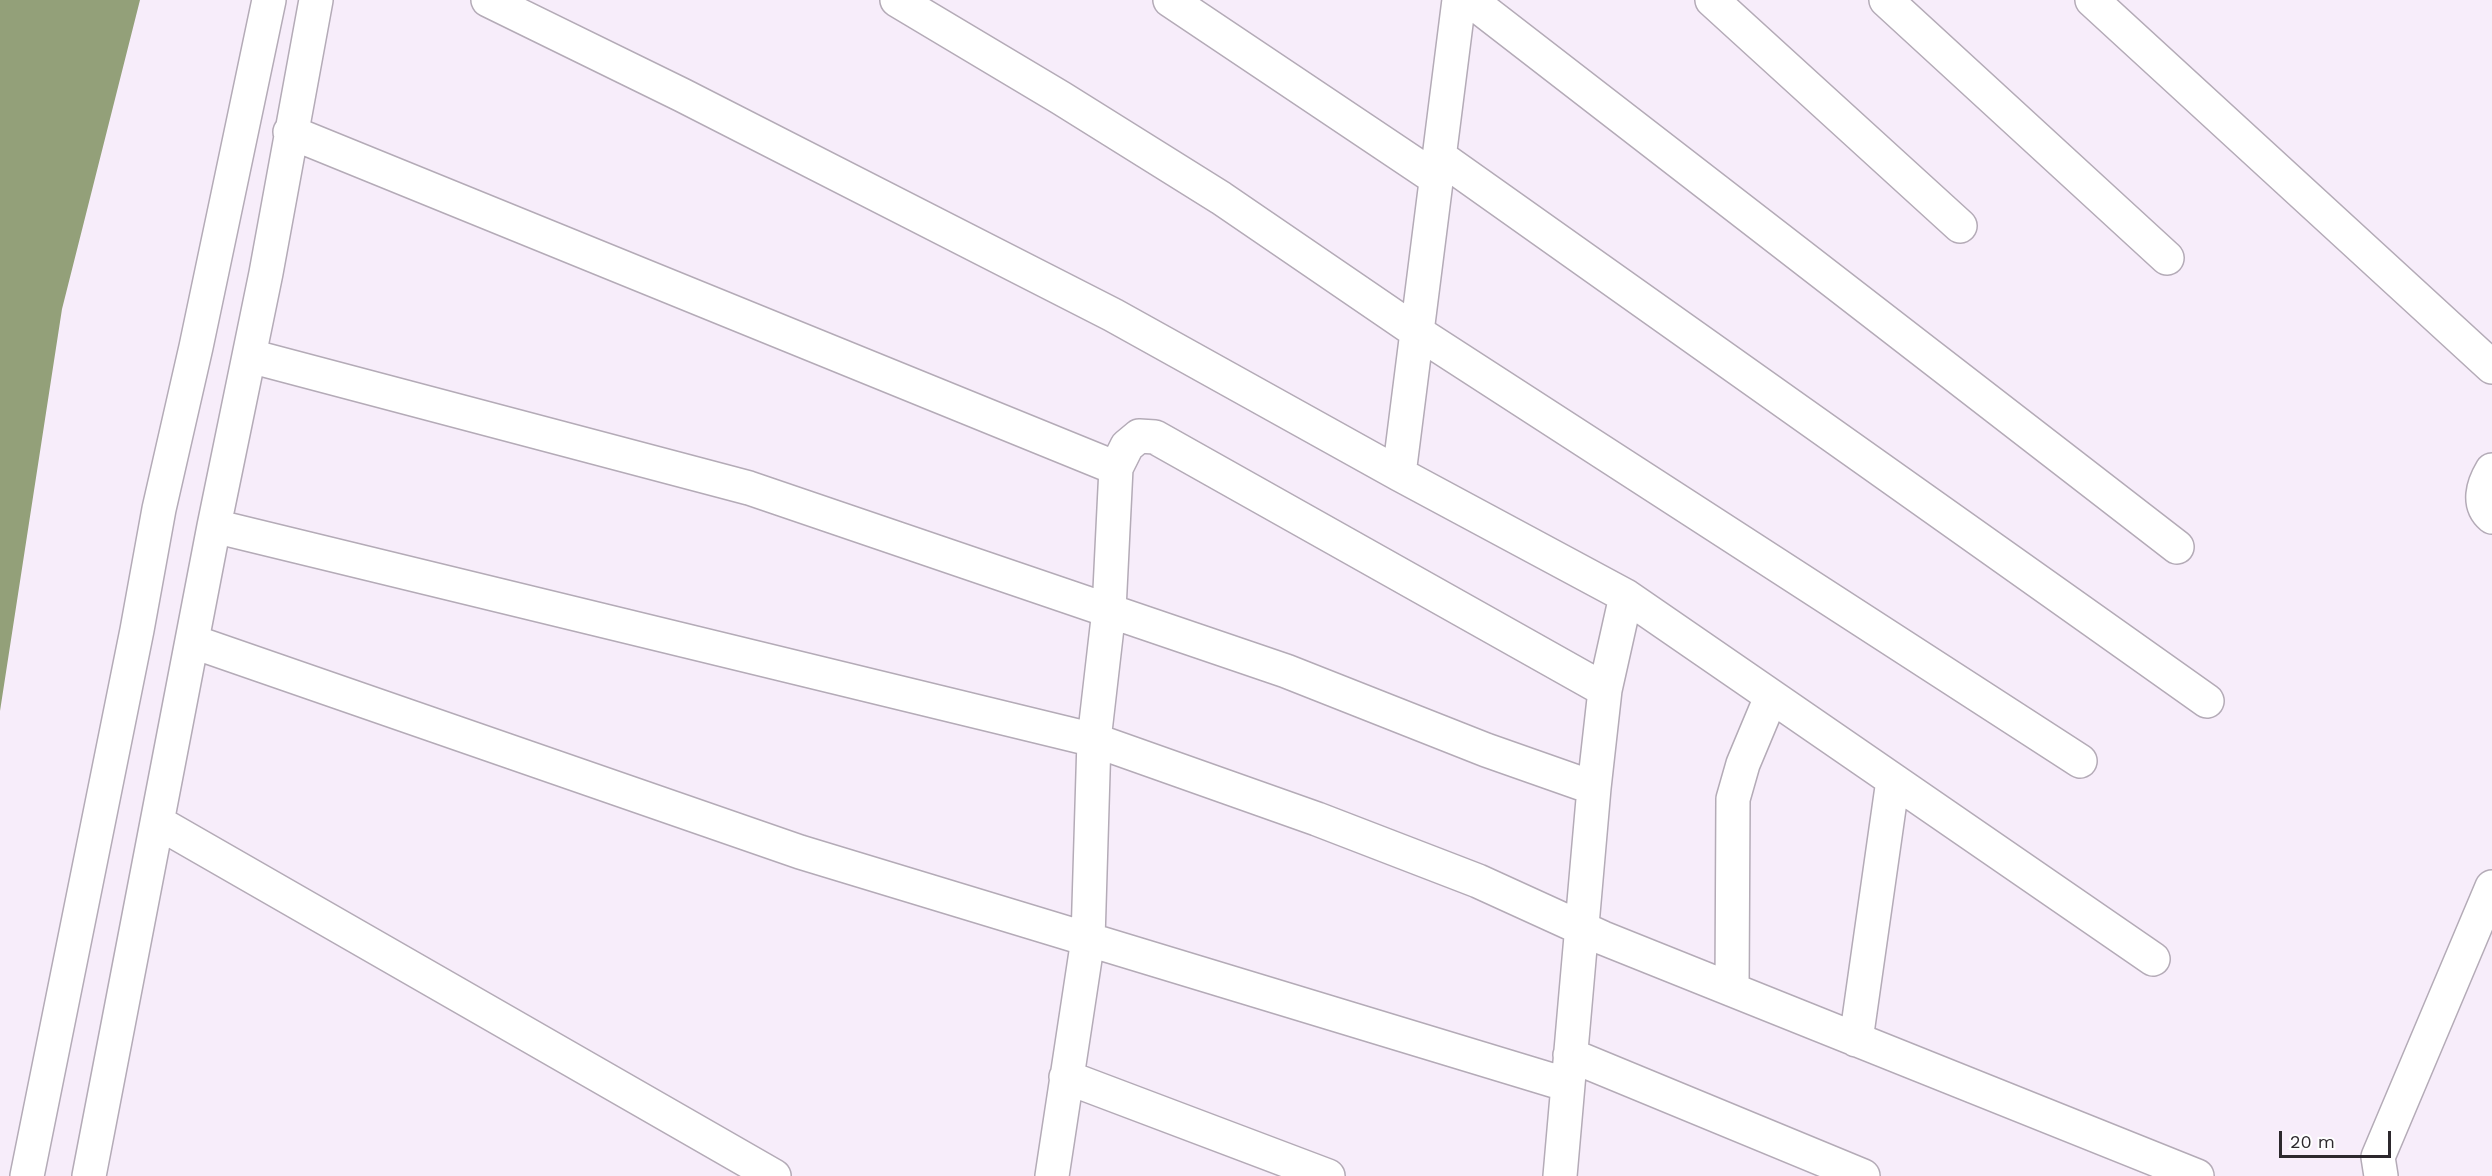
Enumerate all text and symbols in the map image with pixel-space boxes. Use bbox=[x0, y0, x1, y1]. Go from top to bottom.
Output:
scale bar bbox=[2282, 1119, 2394, 1157]
text: 20 m bbox=[2290, 1131, 2335, 1152]

